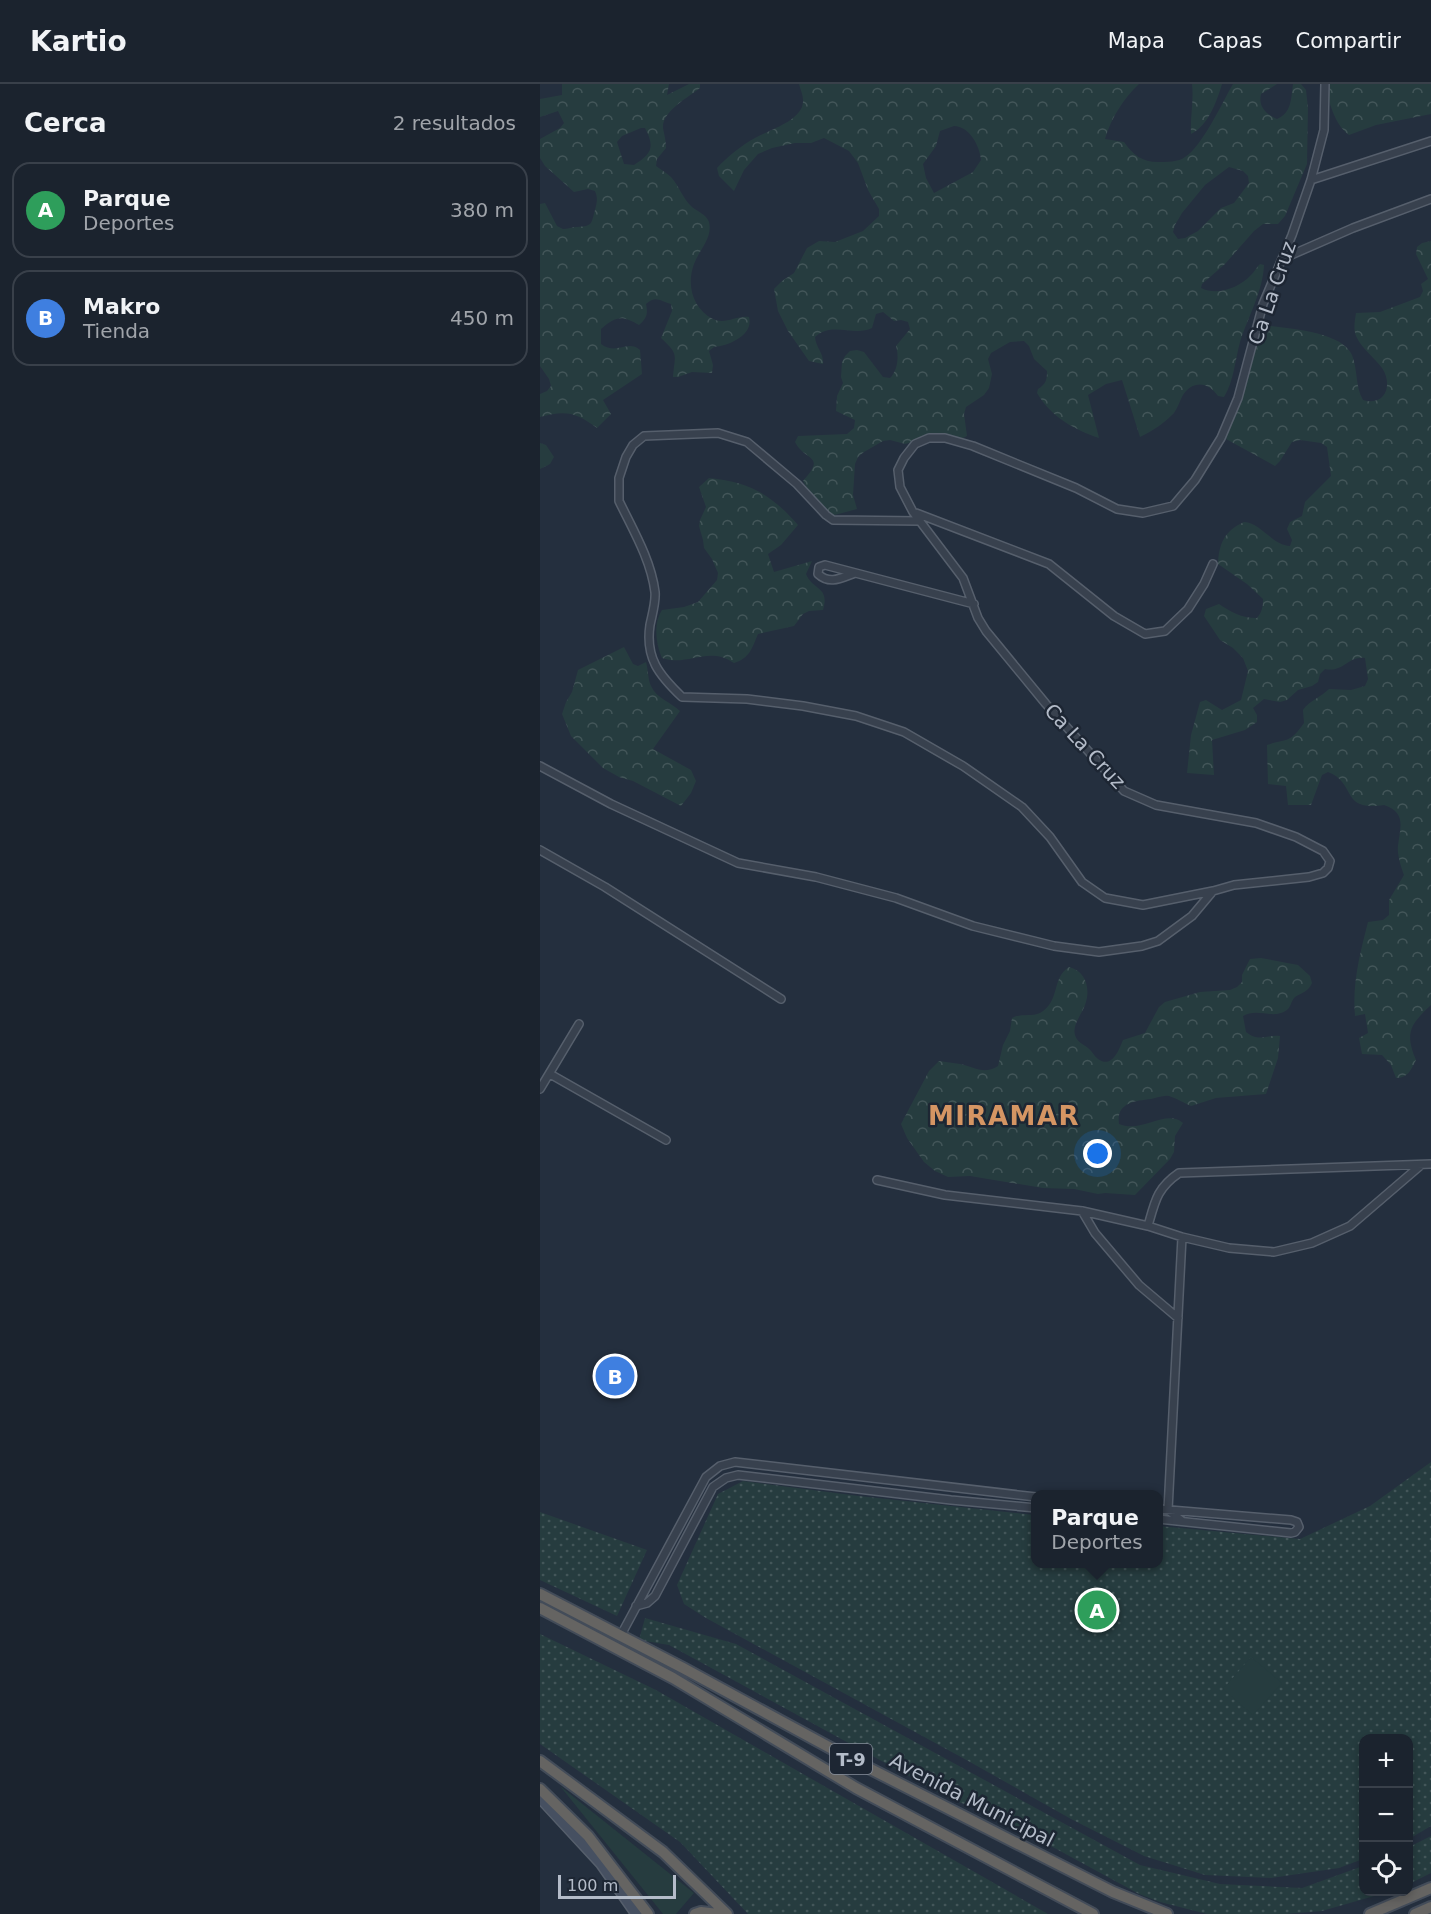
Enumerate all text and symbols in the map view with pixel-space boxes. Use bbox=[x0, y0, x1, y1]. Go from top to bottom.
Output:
text: Kartio bbox=[30, 25, 127, 58]
text: Mapa bbox=[1108, 29, 1165, 53]
text: Capas bbox=[1198, 29, 1262, 53]
text: Compartir bbox=[1295, 29, 1401, 53]
text: Cerca bbox=[24, 108, 107, 138]
text: 2 resultados bbox=[393, 111, 516, 135]
text: Parque bbox=[83, 186, 171, 211]
text: A bbox=[38, 198, 53, 222]
text: 380 m bbox=[450, 198, 514, 222]
text: Deportes bbox=[83, 211, 174, 235]
street label: Ca La Cruz bbox=[1243, 238, 1301, 348]
text: Makro bbox=[83, 294, 160, 319]
text: B bbox=[38, 306, 53, 330]
text: 450 m bbox=[450, 306, 514, 330]
text: Tienda bbox=[83, 319, 150, 343]
street label: Ca La Cruz bbox=[1039, 698, 1131, 794]
district label: MIRAMAR bbox=[928, 1101, 1080, 1131]
your location bbox=[1083, 1139, 1112, 1168]
pin: B bbox=[596, 1354, 634, 1398]
popup bbox=[1031, 1490, 1163, 1568]
text: Parque bbox=[1051, 1505, 1139, 1530]
text: Deportes bbox=[1051, 1530, 1143, 1554]
pin: A bbox=[1078, 1588, 1116, 1633]
map controls bbox=[1359, 1734, 1413, 1896]
button: + bbox=[1359, 1734, 1413, 1788]
road number: T-9 bbox=[830, 1744, 872, 1774]
street label: Avenida Municipal bbox=[886, 1748, 1058, 1852]
button: − bbox=[1359, 1788, 1413, 1842]
button: locate bbox=[1359, 1842, 1413, 1896]
scale bar bbox=[558, 1872, 676, 1900]
text: 100 m bbox=[567, 1876, 618, 1895]

